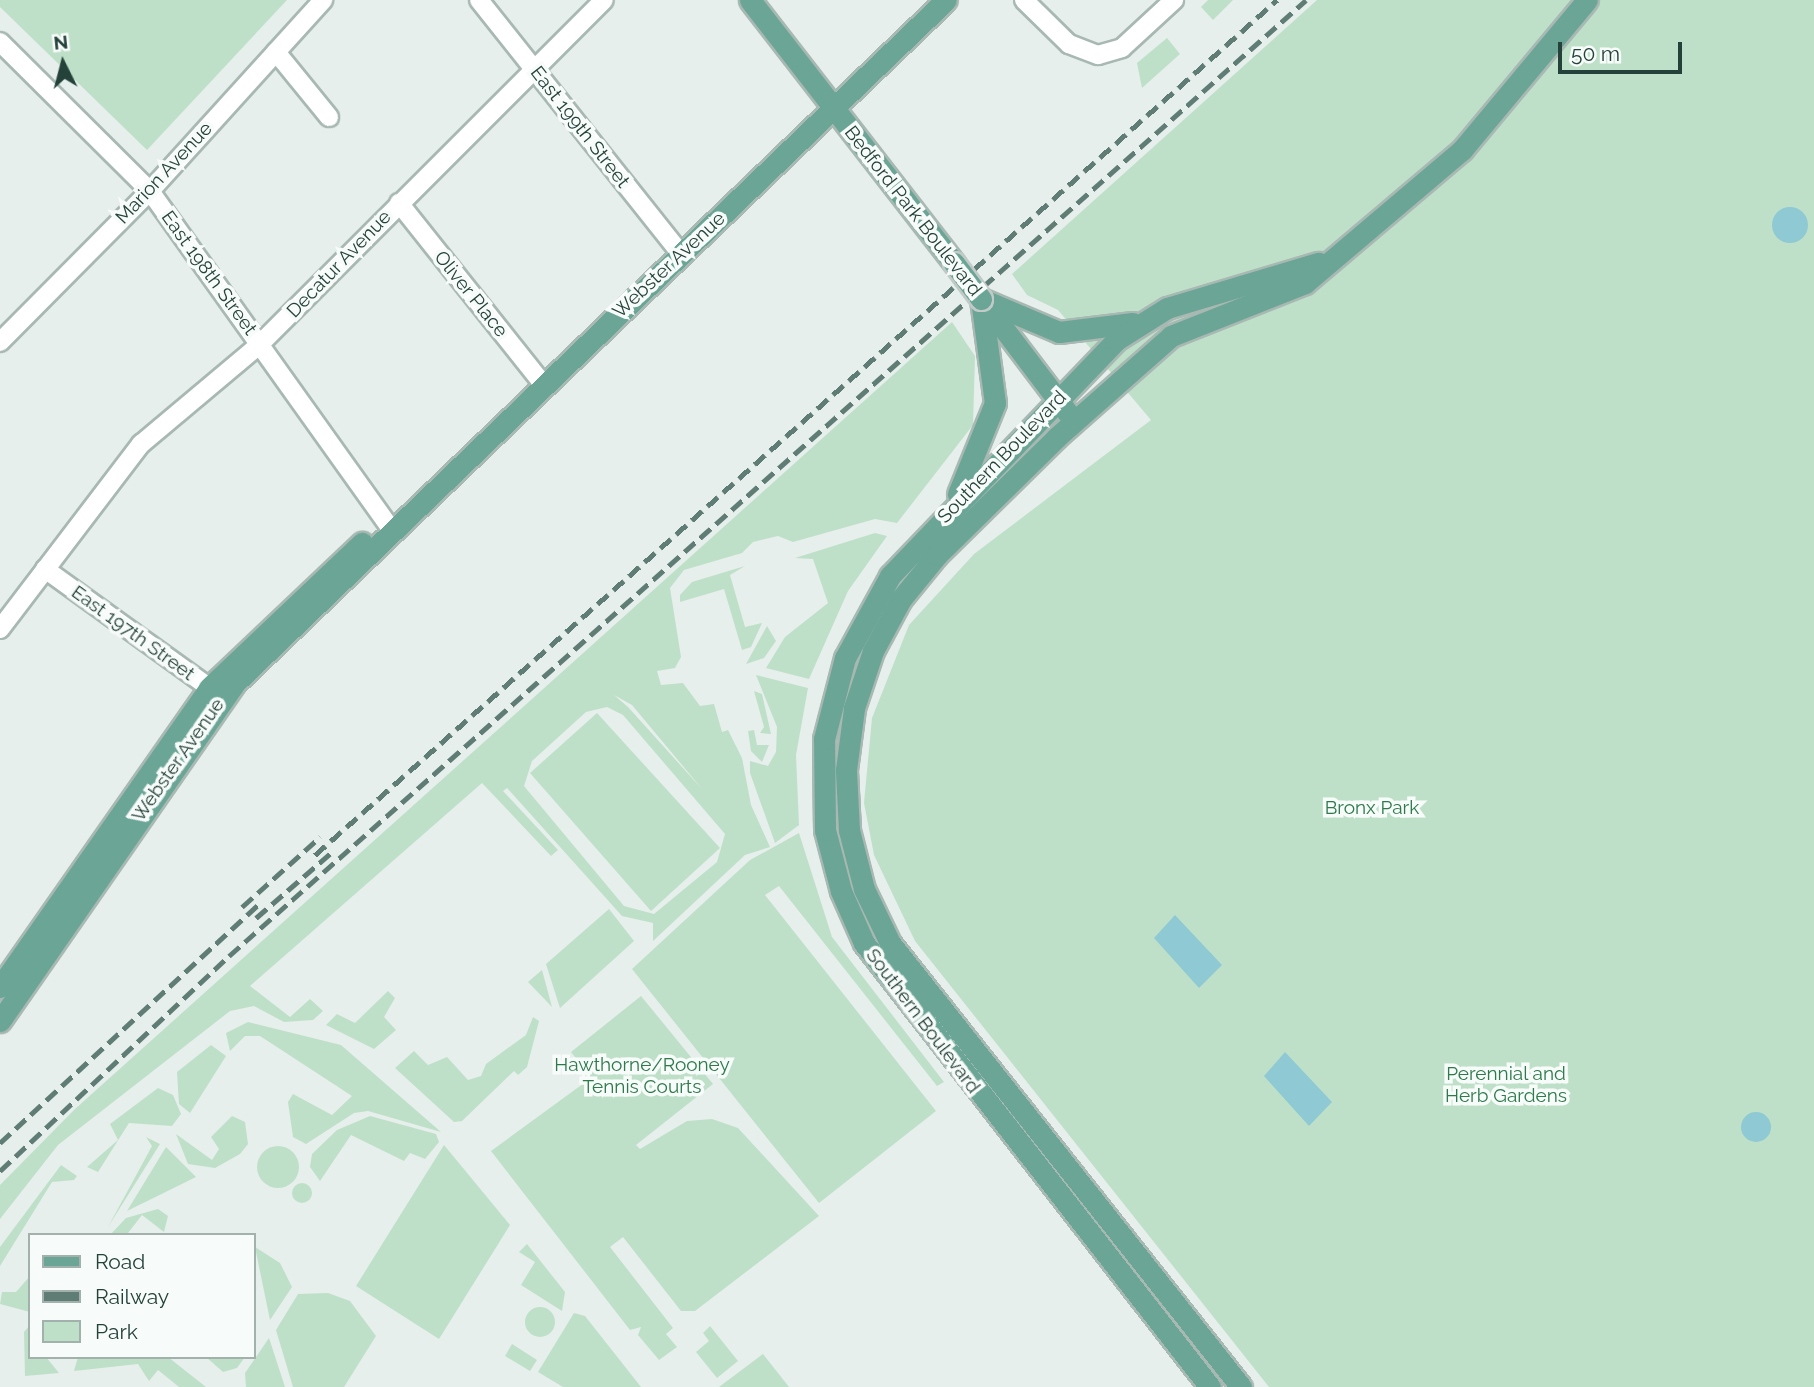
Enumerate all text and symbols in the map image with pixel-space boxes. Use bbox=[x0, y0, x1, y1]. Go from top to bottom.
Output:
north arrow bbox=[28, 28, 98, 98]
scale bar bbox=[1562, 28, 1686, 72]
text: N bbox=[52, 30, 69, 54]
text: 50 m bbox=[1571, 41, 1620, 66]
street label: East 199th Street bbox=[526, 62, 634, 192]
street label: Marion Avenue bbox=[111, 117, 217, 229]
street label: Bedford Park Boulevard bbox=[840, 121, 986, 301]
street label: Decatur Avenue bbox=[282, 205, 396, 323]
street label: East 198th Street bbox=[156, 207, 262, 339]
street label: Webster Avenue bbox=[608, 207, 730, 323]
street label: Oliver Place bbox=[429, 246, 513, 342]
street label: Southern Boulevard bbox=[933, 386, 1071, 528]
street label: East 197th Street bbox=[67, 581, 199, 685]
street label: Webster Avenue bbox=[127, 694, 229, 826]
park label: Bronx Park bbox=[1325, 797, 1419, 819]
street label: Southern Boulevard bbox=[861, 944, 985, 1098]
park label: Hawthorne/Rooney Tennis Courts bbox=[554, 1054, 730, 1098]
park label: Perennial and Herb Gardens bbox=[1445, 1063, 1567, 1107]
legend bbox=[28, 1233, 256, 1359]
text: Road bbox=[95, 1249, 145, 1274]
text: Railway bbox=[95, 1284, 169, 1309]
text: Park bbox=[95, 1319, 138, 1344]

